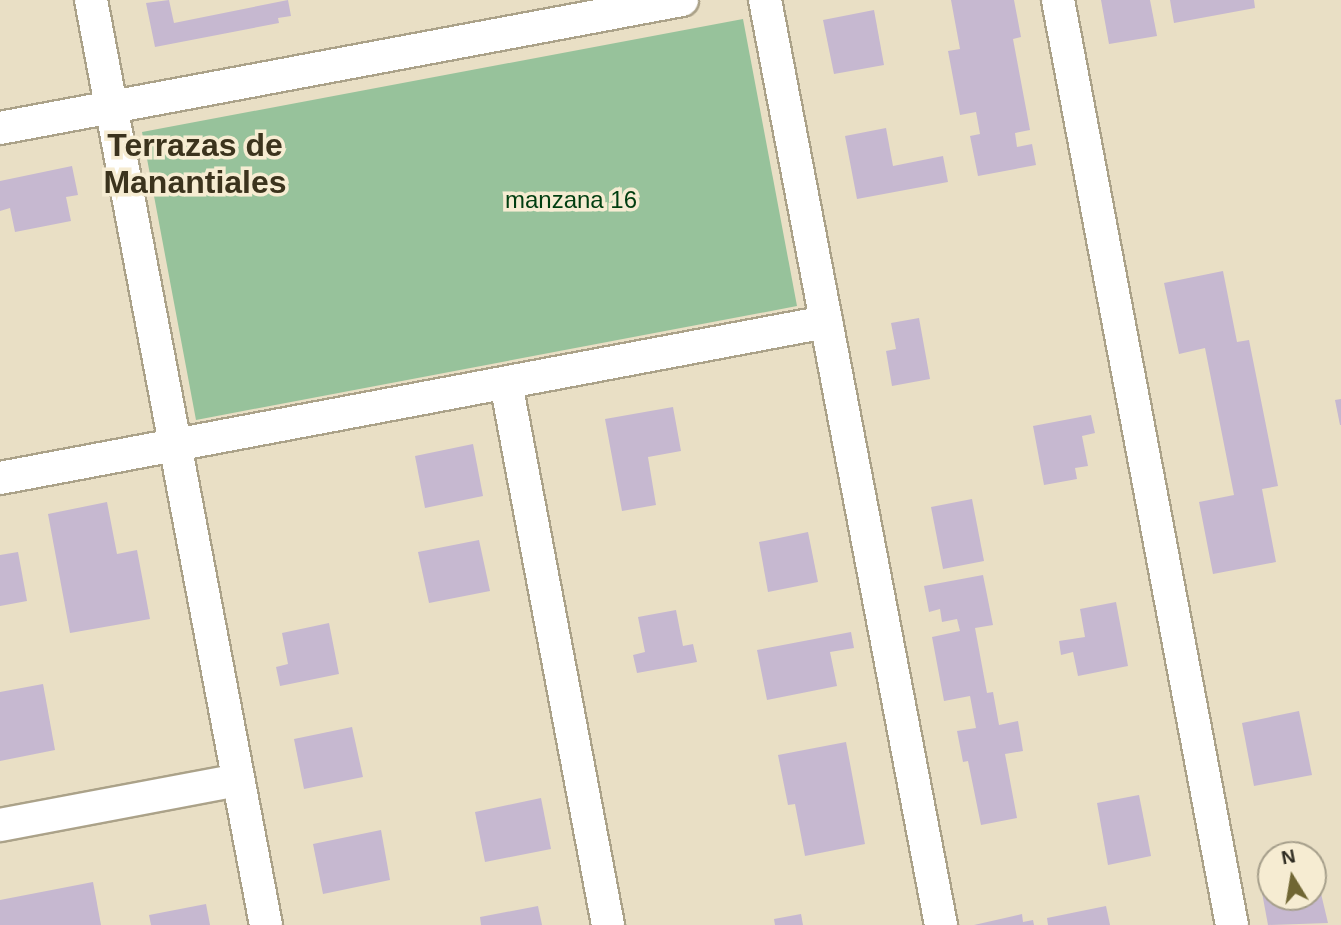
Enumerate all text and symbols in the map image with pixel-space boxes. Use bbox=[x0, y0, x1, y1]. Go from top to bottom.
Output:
district label: Terrazas de Manantiales bbox=[103, 127, 287, 202]
park label: manzana 16 bbox=[505, 186, 637, 214]
north arrow bbox=[1257, 841, 1327, 911]
text: N bbox=[1280, 845, 1297, 868]

